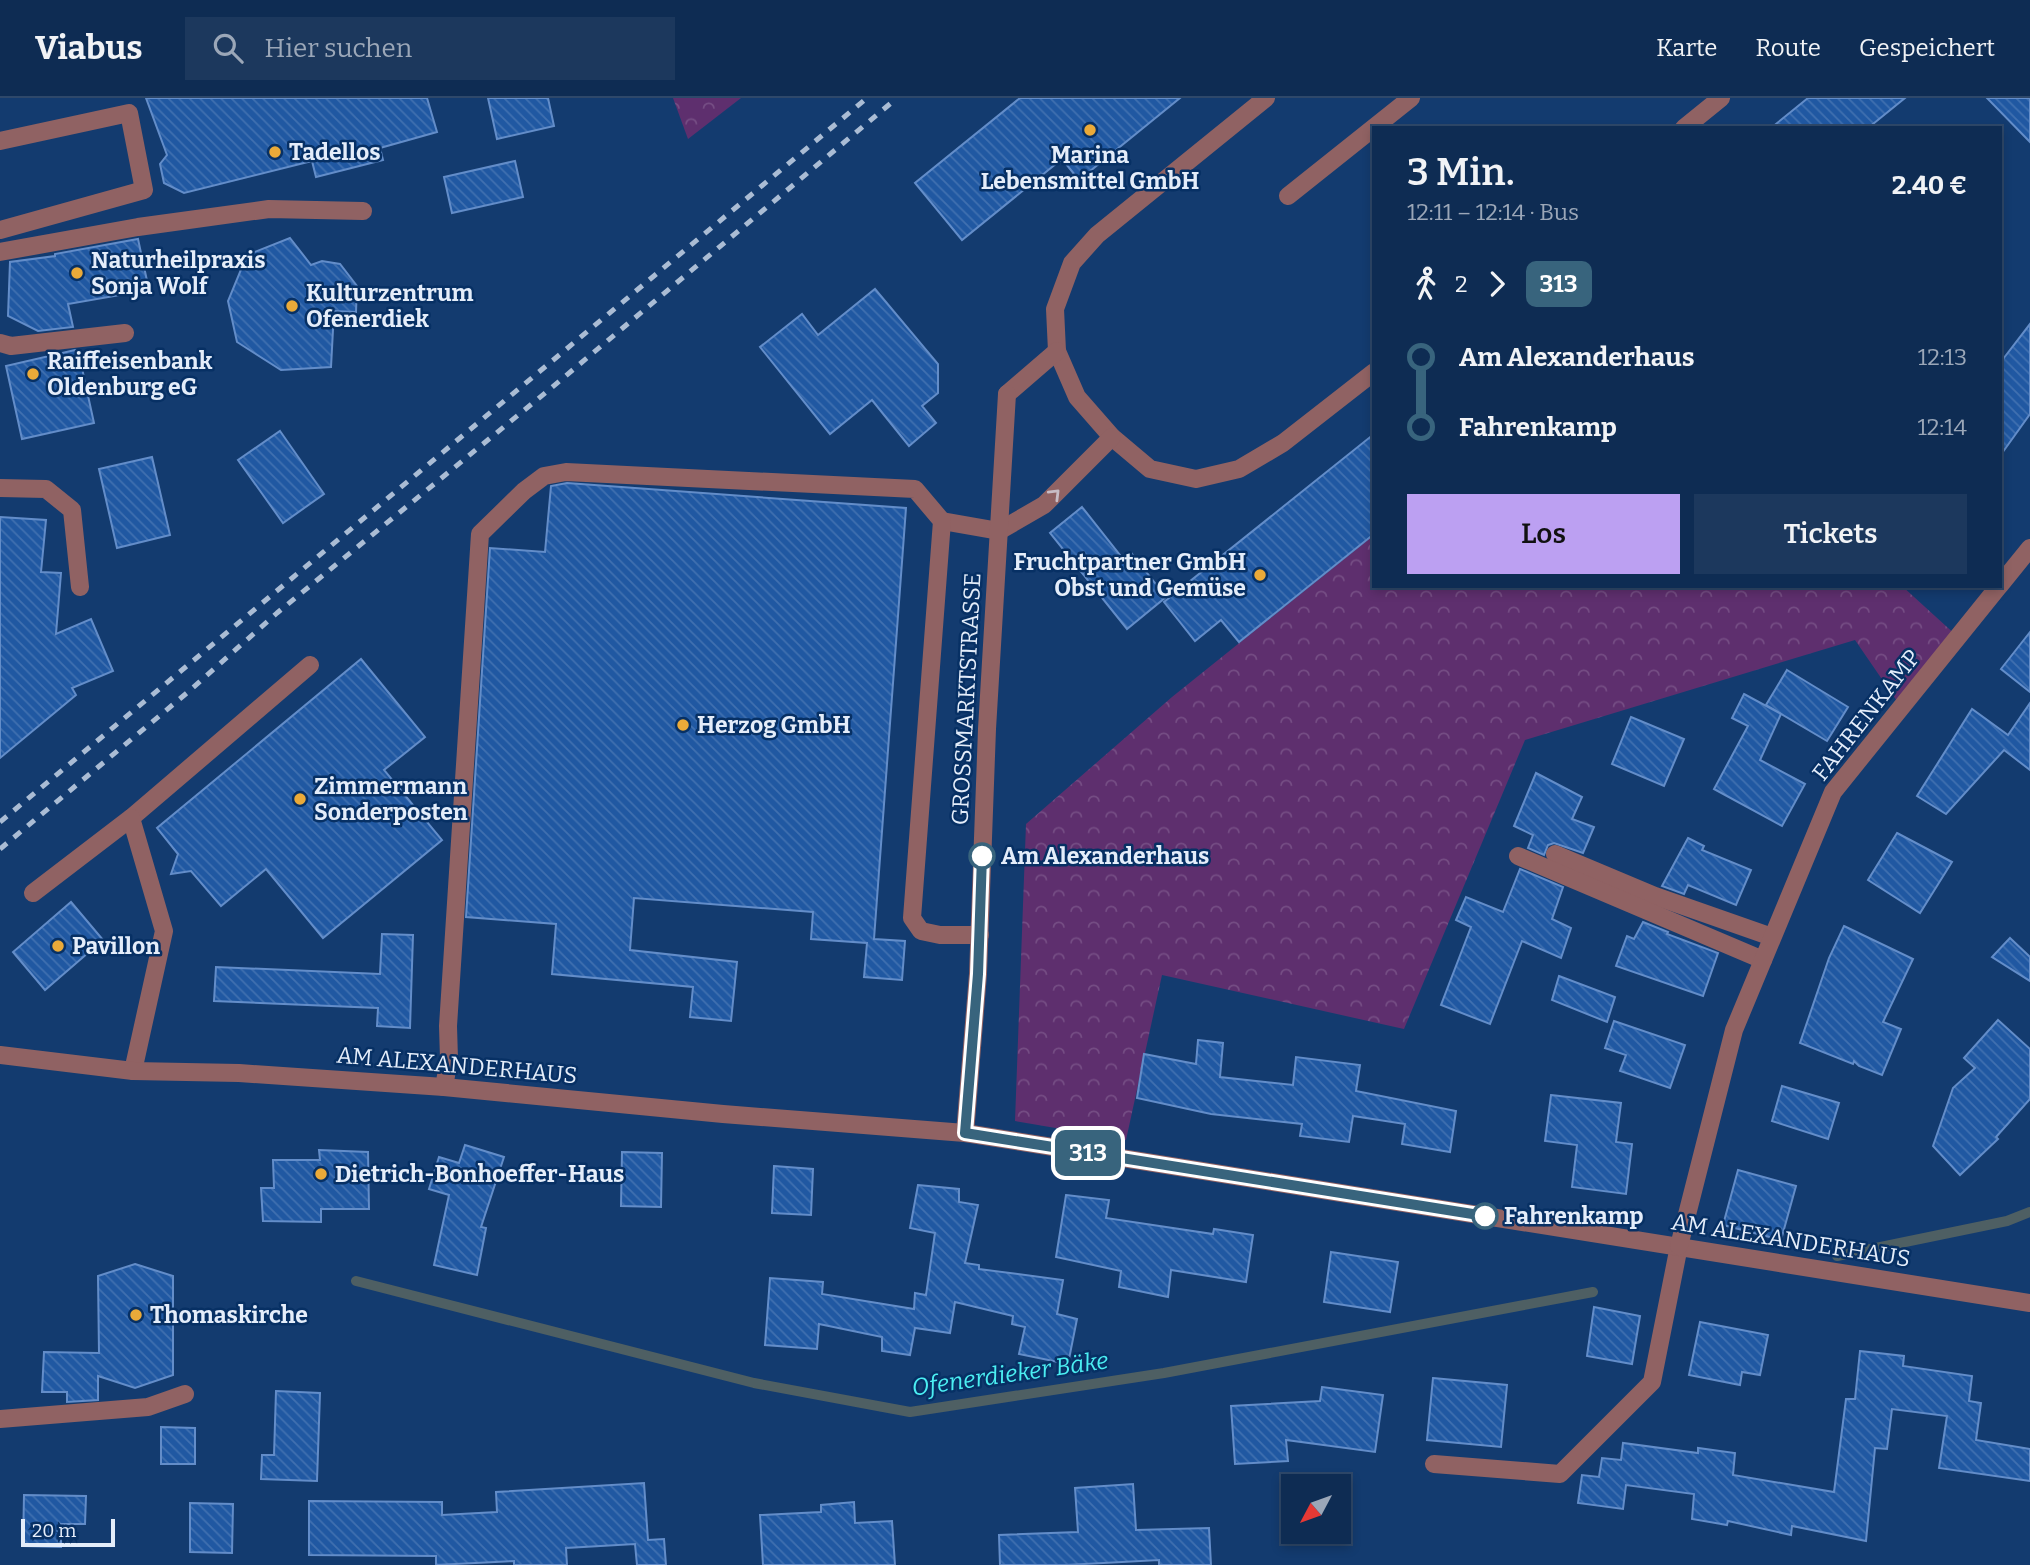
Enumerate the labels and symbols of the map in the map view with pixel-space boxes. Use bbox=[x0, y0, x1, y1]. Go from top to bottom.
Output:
marker: Marina Lebensmittel GmbH bbox=[1082, 122, 1098, 138]
place label: Tadellos bbox=[289, 138, 381, 166]
place label: Marina Lebensmittel GmbH bbox=[981, 141, 1199, 195]
marker: Tadellos bbox=[267, 144, 283, 160]
place label: Naturheilpraxis Sonja Wolf bbox=[91, 246, 266, 300]
marker: Naturheilpraxis Sonja Wolf bbox=[69, 265, 85, 281]
place label: Kulturzentrum Ofenerdiek bbox=[306, 279, 473, 333]
marker: Kulturzentrum Ofenerdiek bbox=[284, 298, 300, 314]
place label: Raiffeisenbank Oldenburg eG bbox=[47, 347, 213, 401]
marker: Raiffeisenbank Oldenburg eG bbox=[25, 366, 41, 382]
one-way arrow bbox=[1047, 489, 1060, 502]
place label: Fruchtpartner GmbH Obst und Gemüse bbox=[1013, 548, 1246, 602]
marker: Fruchtpartner GmbH Obst und Gemüse bbox=[1252, 567, 1268, 583]
street label: GROSSMARKTSTRASSE bbox=[945, 572, 987, 826]
street label: FAHRENKAMP bbox=[1806, 644, 1926, 786]
place label: Herzog GmbH bbox=[697, 711, 851, 739]
marker: Herzog GmbH bbox=[675, 717, 691, 733]
place label: Zimmermann Sonderposten bbox=[314, 772, 468, 826]
marker: Zimmermann Sonderposten bbox=[292, 791, 308, 807]
place label: Am Alexanderhaus bbox=[1001, 842, 1209, 870]
marker: Am Alexanderhaus bbox=[969, 843, 995, 869]
place label: Pavillon bbox=[72, 932, 160, 960]
marker: Pavillon bbox=[50, 938, 66, 954]
street label: AM ALEXANDERHAUS bbox=[336, 1041, 578, 1089]
line badge: 313 bbox=[1048, 1130, 1128, 1176]
place label: Dietrich-Bonhoeffer-Haus bbox=[335, 1160, 624, 1188]
marker: Dietrich-Bonhoeffer-Haus bbox=[313, 1166, 329, 1182]
place label: Fahrenkamp bbox=[1504, 1202, 1644, 1230]
marker: Fahrenkamp bbox=[1472, 1203, 1498, 1229]
street label: AM ALEXANDERHAUS bbox=[1670, 1207, 1912, 1273]
place label: Thomaskirche bbox=[150, 1301, 308, 1329]
marker: Thomaskirche bbox=[128, 1307, 144, 1323]
water label: Ofenerdieker Bäke bbox=[910, 1346, 1110, 1402]
north arrow bbox=[1281, 1474, 1351, 1544]
scale bar bbox=[21, 1516, 116, 1548]

